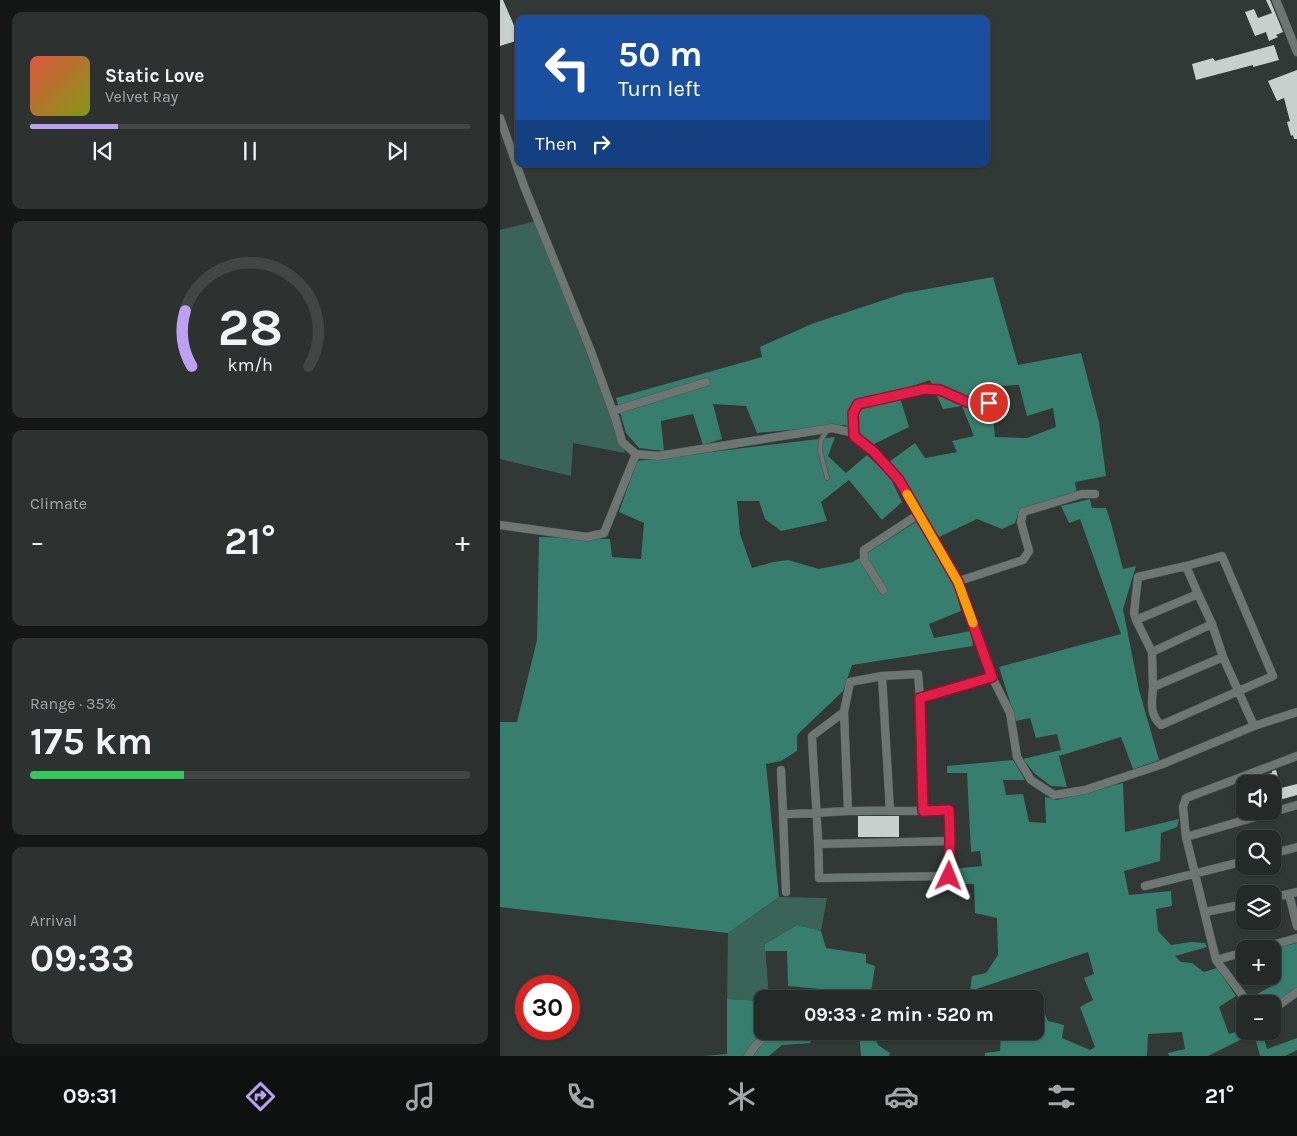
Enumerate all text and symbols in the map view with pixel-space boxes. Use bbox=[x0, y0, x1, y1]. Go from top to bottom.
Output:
text: 50 m bbox=[618, 34, 703, 75]
icon: left bbox=[535, 35, 600, 100]
text: Static Love bbox=[105, 65, 204, 87]
text: Turn left bbox=[618, 76, 701, 102]
text: Velvet Ray bbox=[105, 87, 178, 106]
icon: right bbox=[587, 130, 615, 158]
text: Then bbox=[535, 133, 577, 155]
icon: previous bbox=[89, 137, 117, 165]
icon: pause bbox=[236, 137, 264, 165]
icon: next bbox=[383, 137, 411, 165]
text: 28 bbox=[217, 297, 283, 358]
text: km/h bbox=[227, 355, 273, 376]
pin bbox=[968, 382, 1010, 424]
icon: arrive bbox=[975, 389, 1003, 417]
text: Climate bbox=[30, 494, 87, 513]
text: 21° bbox=[224, 519, 276, 564]
text: − bbox=[30, 525, 45, 558]
text: + bbox=[455, 525, 470, 558]
text: Range · 35% bbox=[30, 694, 116, 713]
text: 175 km bbox=[30, 719, 153, 764]
map controls bbox=[1236, 775, 1281, 1040]
button: sound bbox=[1236, 775, 1281, 820]
button: search bbox=[1236, 830, 1281, 875]
position arrow bbox=[922, 849, 974, 901]
button: layers bbox=[1236, 885, 1281, 930]
text: Arrival bbox=[30, 911, 77, 930]
text: 09:33 bbox=[30, 936, 135, 981]
button: + bbox=[1236, 940, 1281, 985]
speed limit sign: 30 bbox=[515, 975, 580, 1040]
button: − bbox=[1236, 995, 1281, 1040]
text: 09:33 · 2 min · 520 m bbox=[804, 1004, 994, 1026]
icon: directions bbox=[243, 1079, 278, 1114]
icon: music bbox=[403, 1079, 438, 1114]
icon: phone bbox=[563, 1079, 598, 1114]
icon: climate bbox=[724, 1079, 759, 1114]
icon: car bbox=[884, 1079, 919, 1114]
icon: filters bbox=[1044, 1079, 1079, 1114]
text: 09:31 bbox=[63, 1083, 117, 1109]
text: 21° bbox=[1205, 1083, 1234, 1109]

